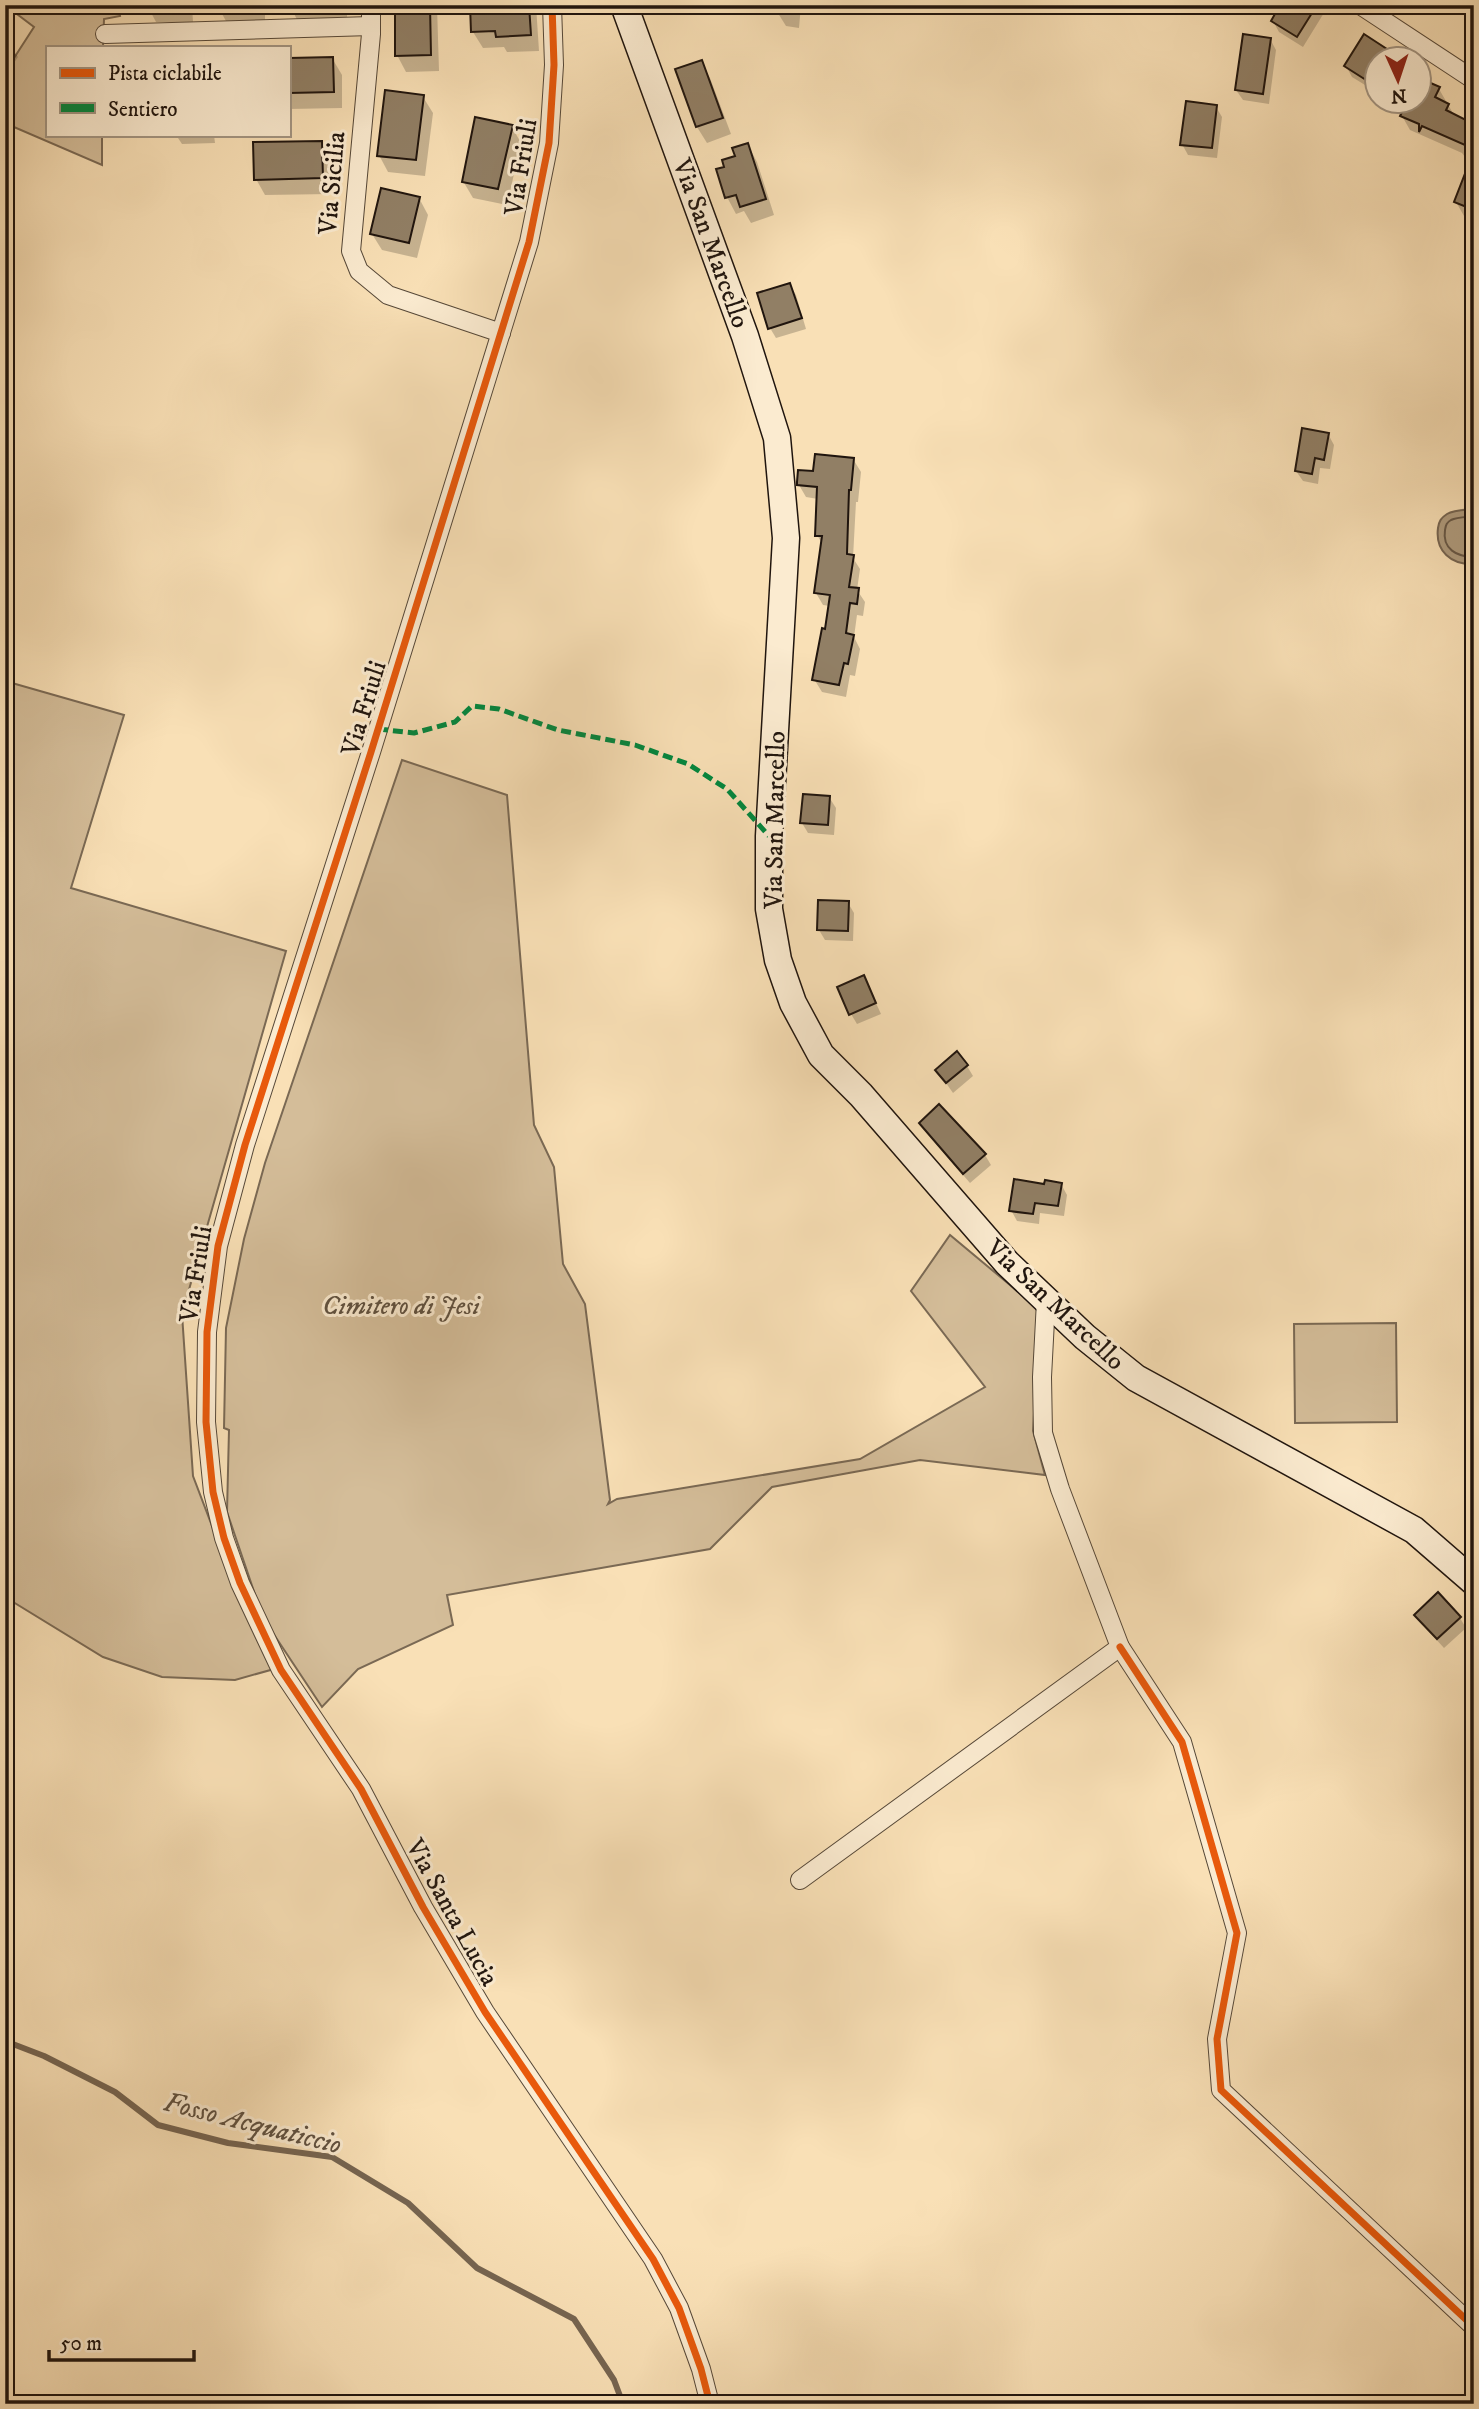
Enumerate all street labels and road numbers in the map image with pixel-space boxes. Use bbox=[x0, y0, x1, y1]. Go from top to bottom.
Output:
street label: Via Friuli bbox=[497, 116, 545, 219]
street label: Via Sicilia bbox=[311, 130, 353, 237]
street label: Via San Marcello bbox=[664, 153, 757, 333]
street label: Via Friuli bbox=[334, 657, 394, 761]
street label: Via San Marcello bbox=[757, 731, 794, 910]
street label: Via Friuli bbox=[172, 1223, 220, 1326]
street label: Via San Marcello bbox=[978, 1232, 1131, 1378]
street label: Via Santa Lucia bbox=[397, 1833, 506, 1992]

